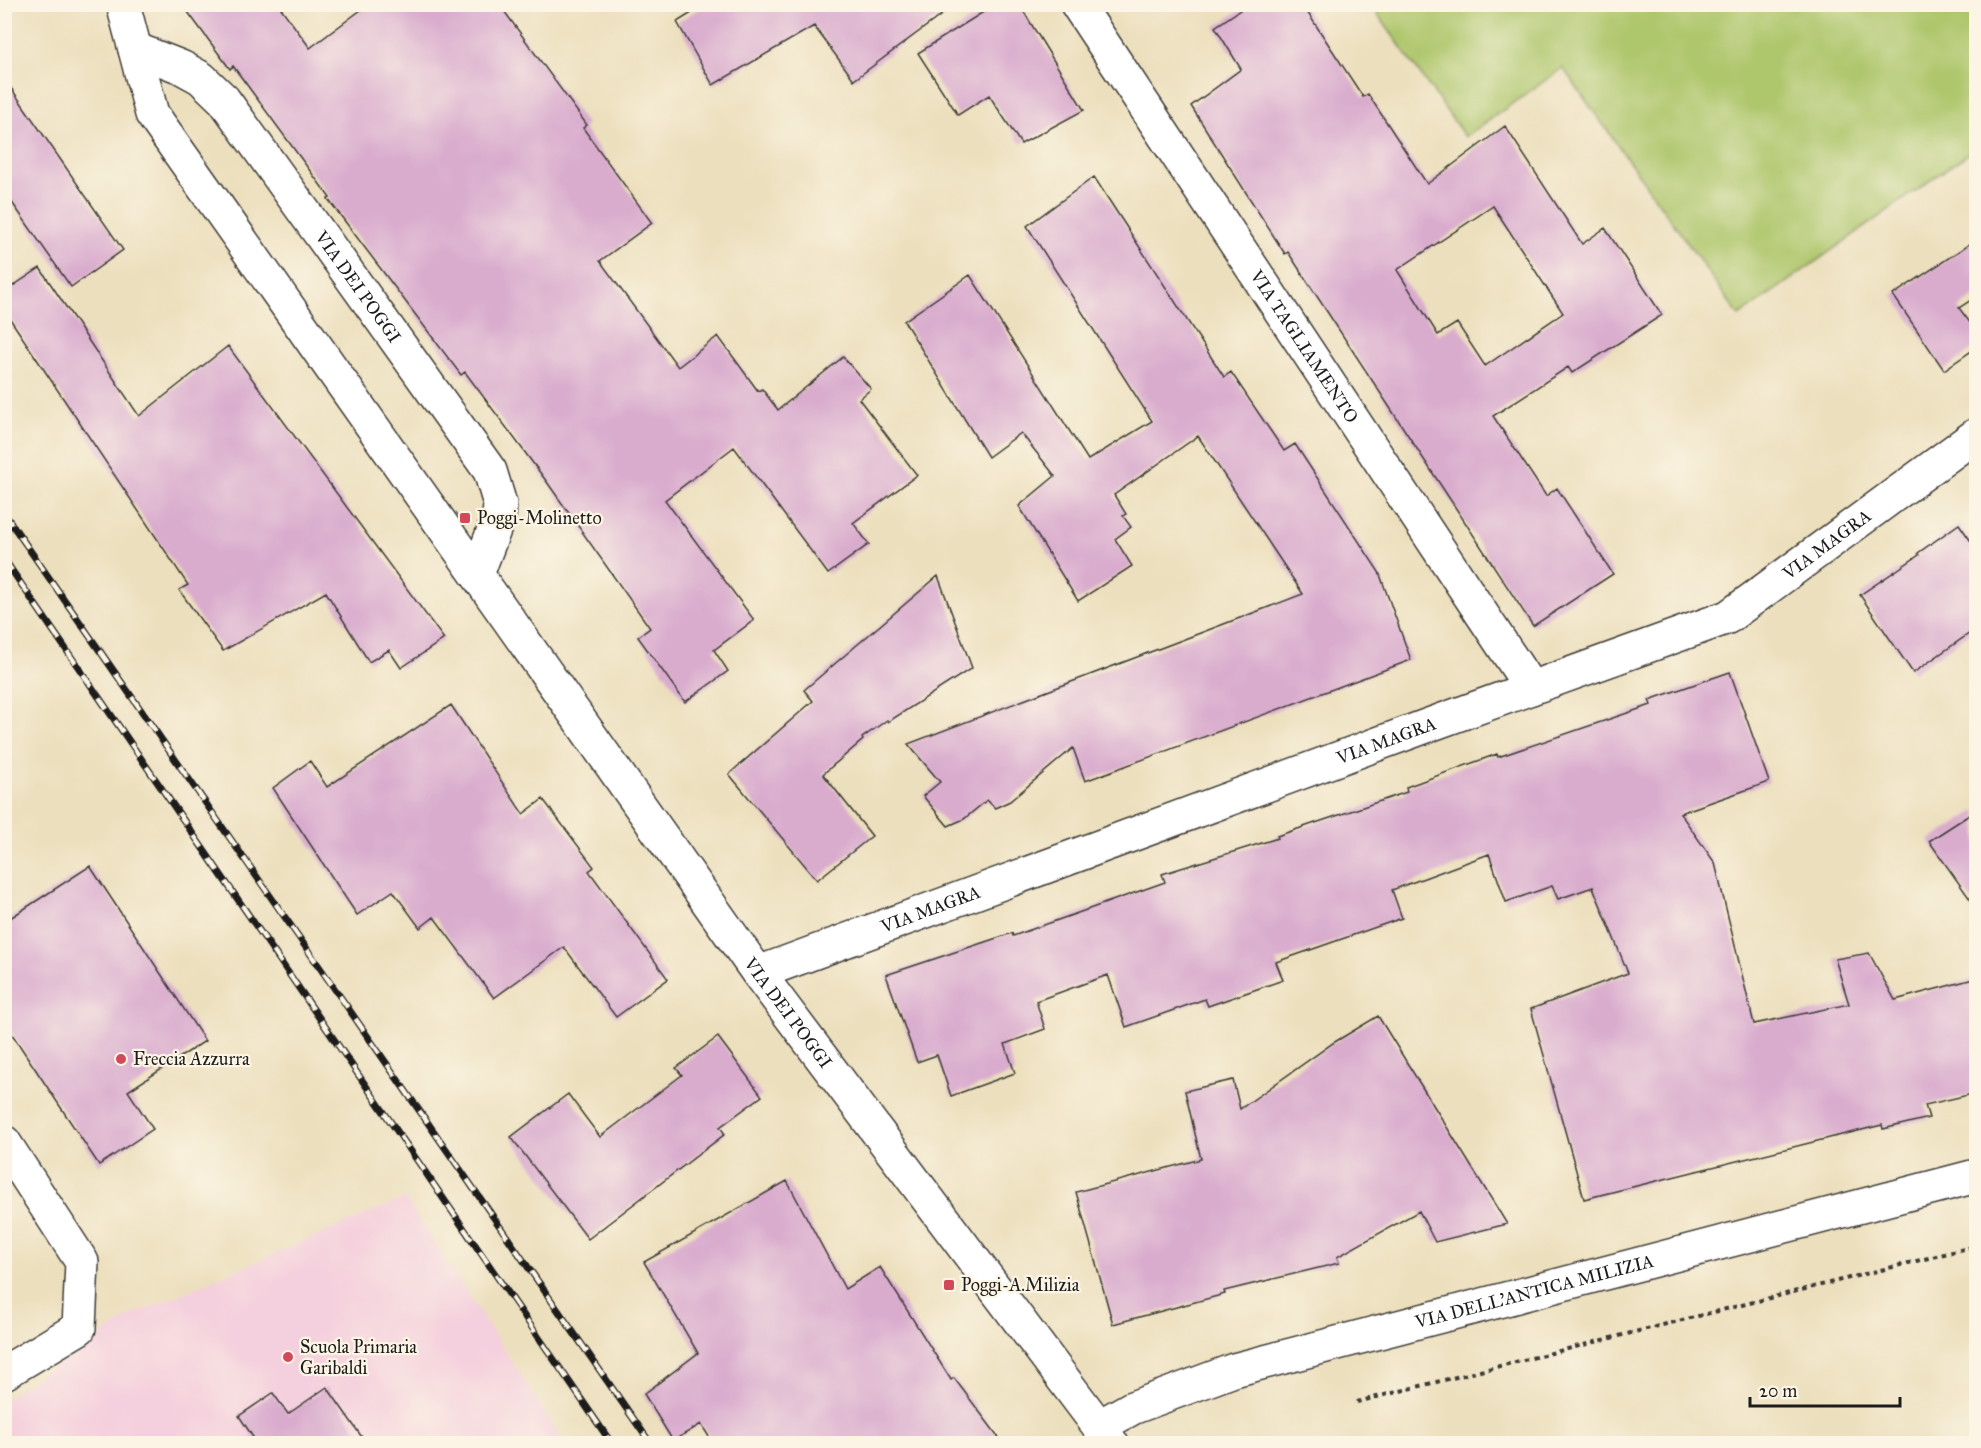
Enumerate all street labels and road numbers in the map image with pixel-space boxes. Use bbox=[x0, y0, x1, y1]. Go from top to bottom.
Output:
street label: VIA DEI POGGI bbox=[310, 226, 406, 347]
street label: VIA TAGLIAMENTO bbox=[1245, 265, 1363, 427]
street label: VIA MAGRA bbox=[1778, 505, 1876, 585]
street label: VIA MAGRA bbox=[1333, 712, 1439, 769]
street label: VIA MAGRA bbox=[877, 881, 983, 938]
street label: VIA DEI POGGI bbox=[739, 952, 837, 1073]
street label: VIA DELL'ANTICA MILIZIA bbox=[1412, 1250, 1656, 1333]

